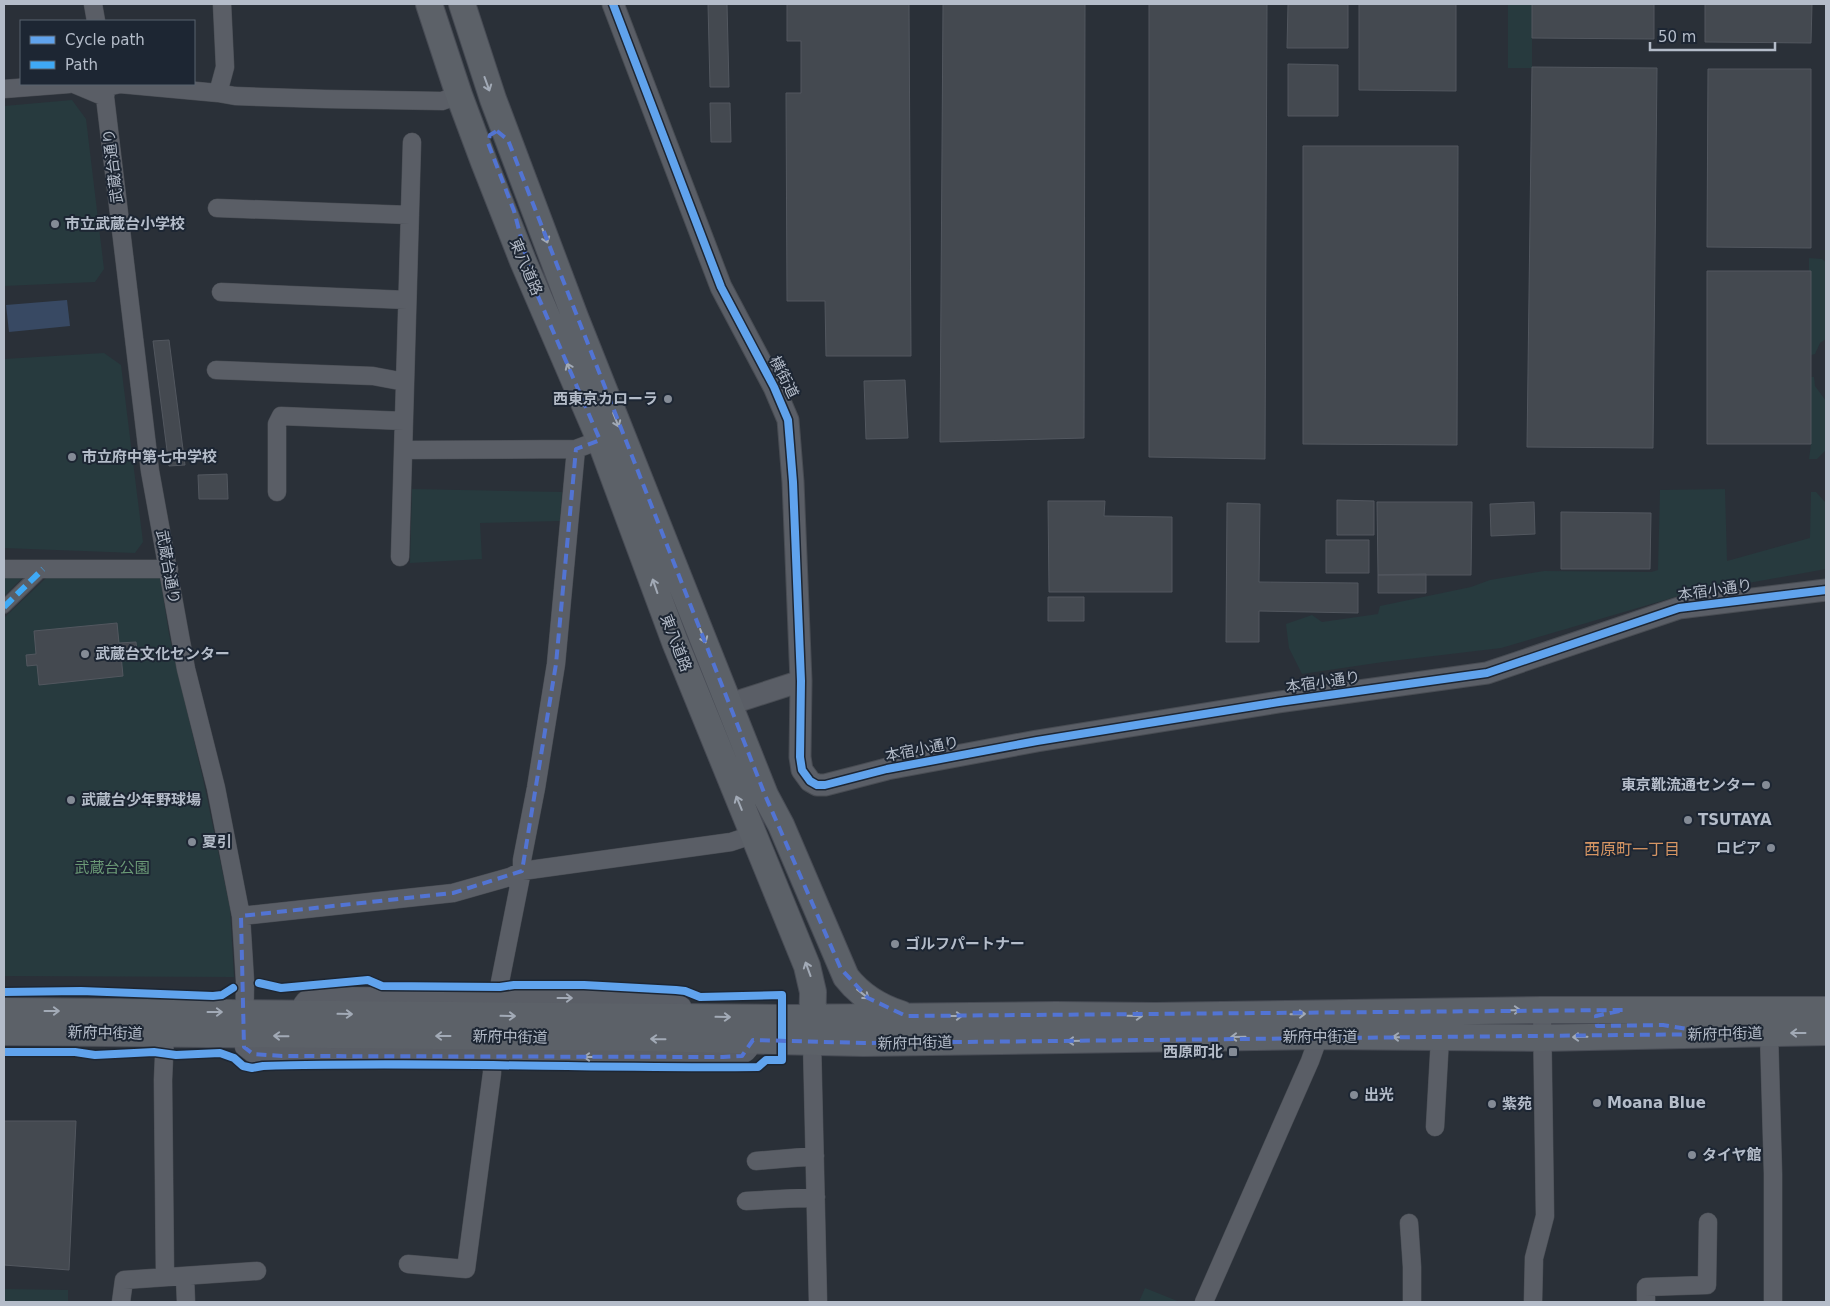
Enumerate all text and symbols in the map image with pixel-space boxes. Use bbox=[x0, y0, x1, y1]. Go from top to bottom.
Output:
legend bbox=[20, 20, 195, 85]
scale bar bbox=[1650, 20, 1775, 52]
text: 50 m bbox=[1658, 28, 1696, 46]
text: Cycle path bbox=[65, 31, 145, 49]
text: Path bbox=[65, 56, 98, 74]
one-way arrow bbox=[483, 75, 492, 91]
street label: 武蔵台通り bbox=[99, 128, 127, 204]
place label: 市立武蔵台小学校 bbox=[65, 215, 185, 233]
marker: 市立武蔵台小学校 bbox=[49, 218, 61, 230]
one-way arrow bbox=[541, 227, 550, 243]
street label: 東八道路 bbox=[506, 236, 546, 298]
street label: 横街道 bbox=[766, 353, 802, 401]
one-way arrow bbox=[565, 363, 575, 378]
place label: 西東京カローラ bbox=[553, 390, 658, 408]
marker: 西東京カローラ bbox=[662, 393, 674, 405]
one-way arrow bbox=[612, 412, 621, 427]
place label: 市立府中第七中学校 bbox=[82, 448, 217, 466]
marker: 市立府中第七中学校 bbox=[66, 451, 78, 463]
street label: 武蔵台通り bbox=[153, 528, 183, 606]
street label: 本宿小通り bbox=[1677, 576, 1753, 604]
one-way arrow bbox=[650, 578, 660, 594]
street label: 東八道路 bbox=[657, 612, 695, 674]
one-way arrow bbox=[699, 628, 708, 643]
place label: 武蔵台文化センター bbox=[95, 645, 230, 663]
marker: 武蔵台文化センター bbox=[79, 648, 91, 660]
street label: 本宿小通り bbox=[1285, 668, 1361, 696]
street label: 本宿小通り bbox=[883, 733, 961, 765]
place label: 東京靴流通センター bbox=[1621, 776, 1756, 794]
marker: 東京靴流通センター bbox=[1760, 779, 1772, 791]
place label: 武蔵台少年野球場 bbox=[81, 791, 201, 809]
marker: 武蔵台少年野球場 bbox=[65, 794, 77, 806]
one-way arrow bbox=[734, 795, 743, 810]
place label: TSUTAYA bbox=[1698, 811, 1772, 829]
marker: TSUTAYA bbox=[1682, 814, 1694, 826]
place label: 夏引 bbox=[202, 833, 232, 851]
marker: 夏引 bbox=[186, 836, 198, 848]
place label: ロピア bbox=[1716, 839, 1761, 857]
district label: 西原町一丁目 bbox=[1584, 840, 1680, 859]
marker: ロピア bbox=[1765, 842, 1777, 854]
park label: 武蔵台公園 bbox=[74, 859, 150, 877]
place label: ゴルフパートナー bbox=[905, 935, 1025, 953]
marker: ゴルフパートナー bbox=[889, 938, 901, 950]
one-way arrow bbox=[803, 962, 812, 977]
one-way arrow bbox=[856, 989, 869, 1000]
one-way arrow bbox=[557, 994, 573, 1003]
one-way arrow bbox=[1504, 1005, 1520, 1015]
one-way arrow bbox=[44, 1006, 60, 1016]
one-way arrow bbox=[207, 1008, 223, 1017]
one-way arrow bbox=[337, 1009, 353, 1018]
one-way arrow bbox=[1289, 1009, 1305, 1019]
one-way arrow bbox=[500, 1011, 516, 1021]
one-way arrow bbox=[946, 1011, 963, 1021]
one-way arrow bbox=[1126, 1011, 1143, 1021]
one-way arrow bbox=[714, 1012, 731, 1022]
street label: 新府中街道 bbox=[67, 1023, 143, 1043]
street label: 新府中街道 bbox=[1687, 1024, 1763, 1044]
street label: 新府中街道 bbox=[472, 1027, 548, 1047]
street label: 新府中街道 bbox=[1282, 1028, 1358, 1046]
one-way arrow bbox=[1790, 1028, 1806, 1038]
one-way arrow bbox=[273, 1031, 289, 1040]
one-way arrow bbox=[436, 1031, 452, 1041]
one-way arrow bbox=[1230, 1032, 1246, 1042]
one-way arrow bbox=[1392, 1032, 1408, 1042]
one-way arrow bbox=[1572, 1032, 1588, 1042]
street label: 新府中街道 bbox=[877, 1033, 953, 1053]
one-way arrow bbox=[651, 1034, 667, 1043]
one-way arrow bbox=[1067, 1036, 1083, 1045]
place label: 西原町北 bbox=[1163, 1043, 1223, 1061]
marker: 西原町北 bbox=[1227, 1046, 1239, 1058]
one-way arrow bbox=[583, 1052, 599, 1062]
place label: 出光 bbox=[1364, 1086, 1394, 1104]
marker: 出光 bbox=[1348, 1089, 1360, 1101]
place label: Moana Blue bbox=[1607, 1094, 1706, 1112]
place label: 紫苑 bbox=[1502, 1095, 1532, 1113]
marker: Moana Blue bbox=[1591, 1097, 1603, 1109]
marker: 紫苑 bbox=[1486, 1098, 1498, 1110]
place label: タイヤ館 bbox=[1702, 1146, 1762, 1164]
marker: タイヤ館 bbox=[1686, 1149, 1698, 1161]

